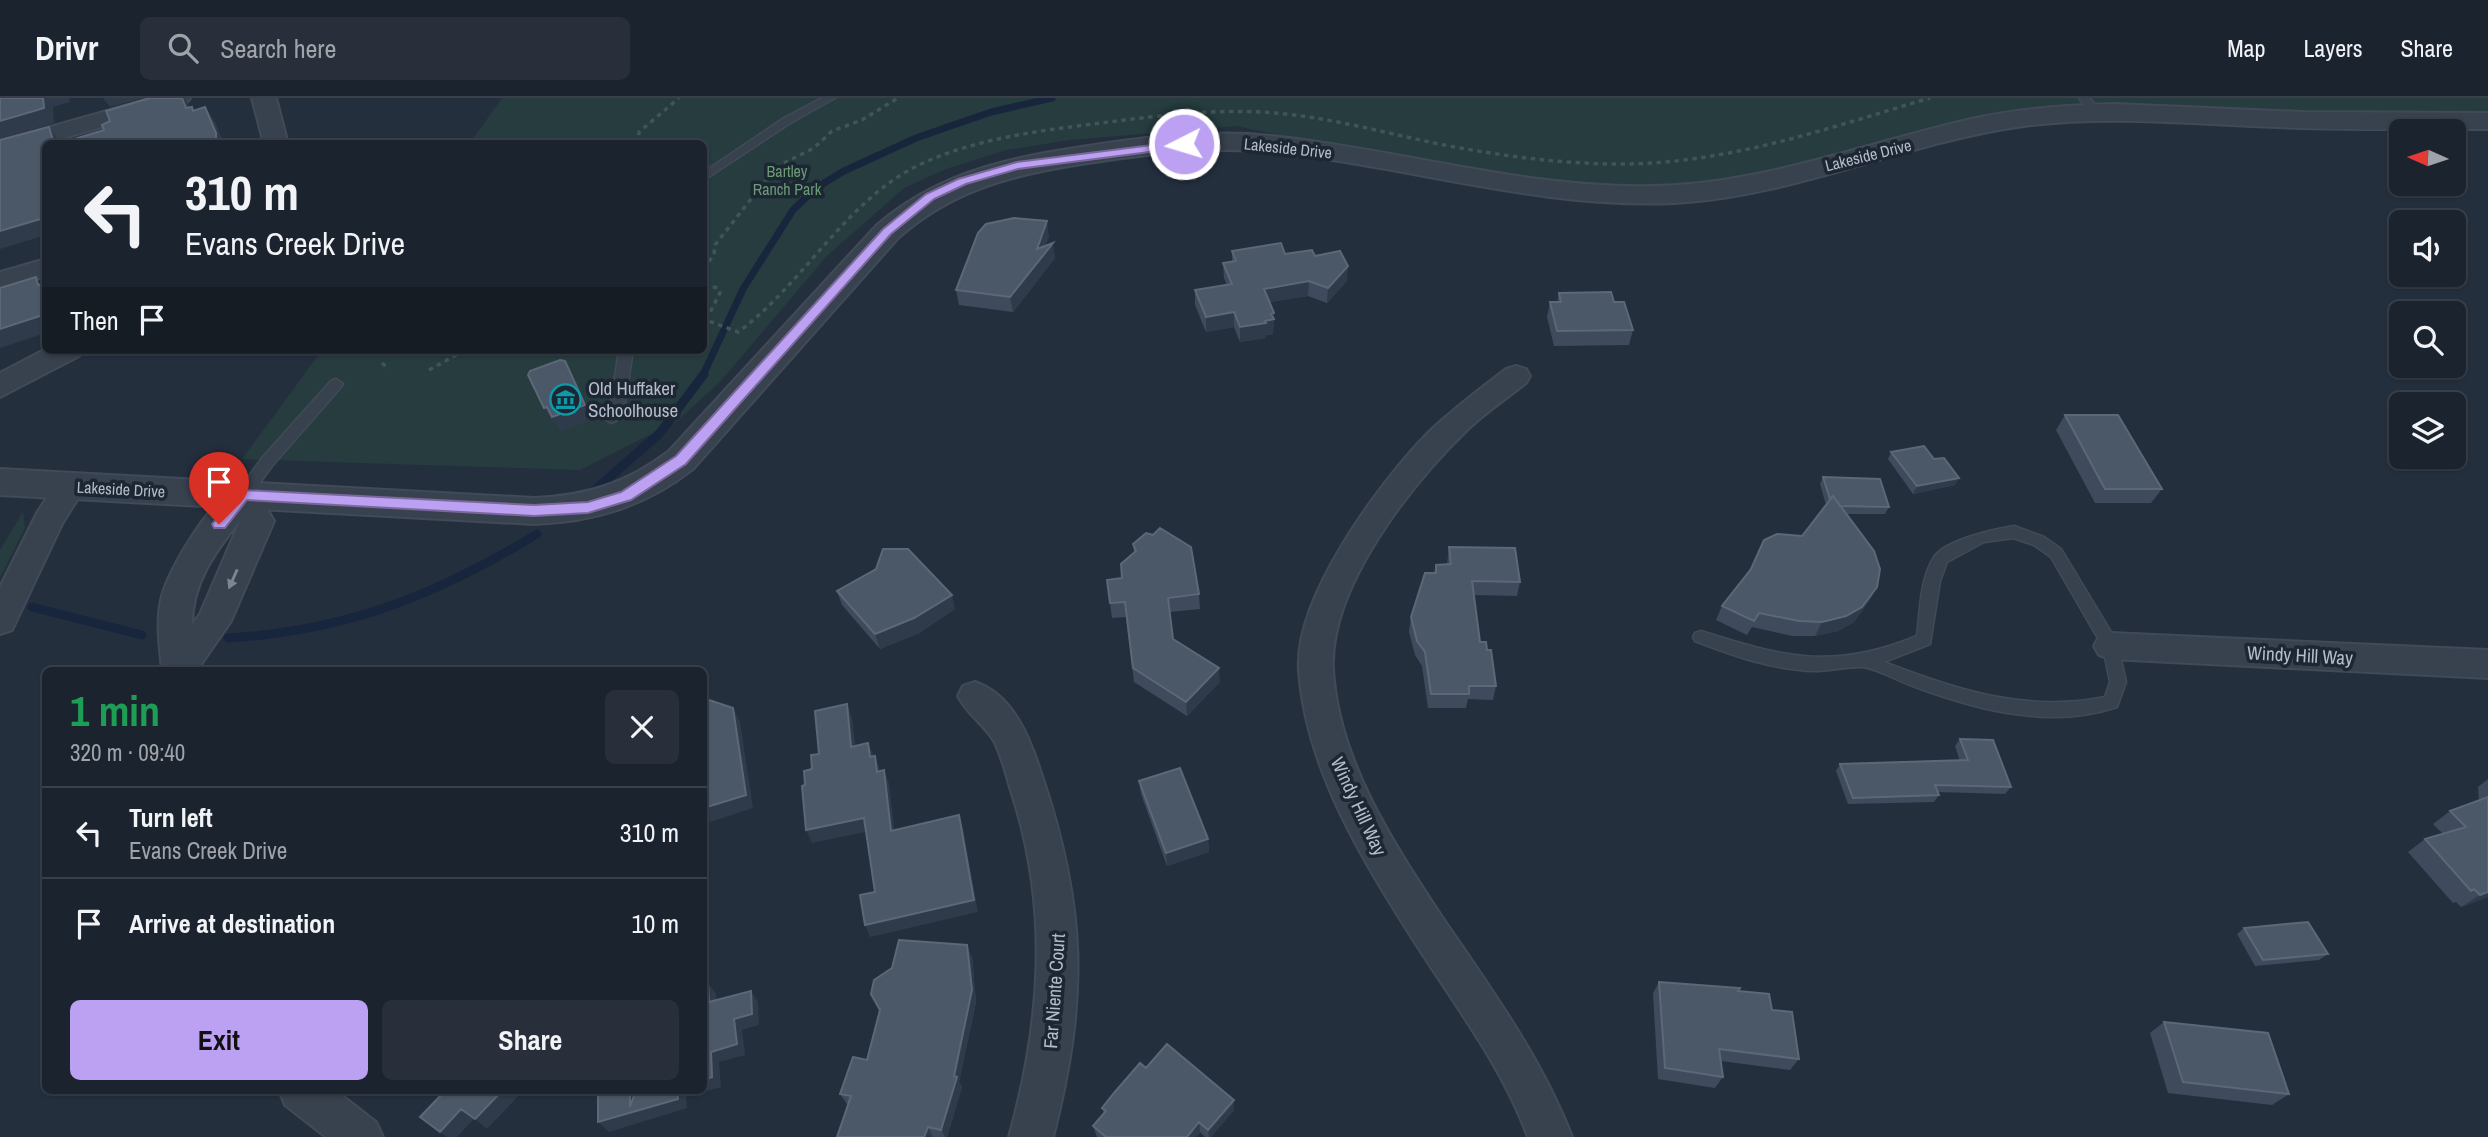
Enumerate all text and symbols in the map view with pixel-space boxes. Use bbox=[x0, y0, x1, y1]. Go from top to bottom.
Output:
search box bbox=[140, 17, 630, 80]
text: Drivr bbox=[35, 26, 98, 70]
icon: search bbox=[164, 29, 202, 67]
text: Search here bbox=[220, 31, 336, 66]
text: Map bbox=[2227, 32, 2265, 64]
text: Layers bbox=[2303, 32, 2362, 64]
text: Share bbox=[2400, 32, 2453, 64]
position arrow bbox=[1147, 107, 1221, 181]
north arrow bbox=[2389, 119, 2466, 196]
map controls bbox=[2389, 119, 2466, 469]
street label: Lakeside Drive bbox=[1243, 132, 1333, 164]
street label: Lakeside Drive bbox=[1823, 134, 1913, 176]
text: 310 m bbox=[185, 159, 299, 225]
park label: Bartley Ranch Park bbox=[753, 160, 822, 200]
icon: left bbox=[70, 168, 161, 259]
button: sound bbox=[2389, 210, 2466, 287]
text: Evans Creek Drive bbox=[185, 222, 405, 265]
icon: arrive bbox=[133, 301, 171, 339]
button: search bbox=[2389, 301, 2466, 378]
text: Then bbox=[70, 303, 119, 338]
place label: Old Huffaker Schoolhouse bbox=[588, 375, 678, 423]
museum icon: Old Huffaker Schoolhouse bbox=[548, 382, 582, 416]
button: layers bbox=[2389, 392, 2466, 469]
pin bbox=[189, 452, 249, 524]
icon: arrive bbox=[200, 463, 238, 501]
street label: Lakeside Drive bbox=[76, 476, 166, 502]
one-way arrow bbox=[227, 569, 239, 589]
street label: Windy Hill Way bbox=[2246, 639, 2354, 671]
text: 1 min bbox=[70, 683, 160, 739]
button: close bbox=[605, 690, 679, 764]
text: 320 m · 09:40 bbox=[70, 737, 185, 768]
street label: Windy Hill Way bbox=[1325, 753, 1393, 860]
text: Turn left bbox=[129, 800, 213, 835]
icon: left bbox=[70, 814, 108, 852]
text: 310 m bbox=[620, 815, 679, 850]
text: Evans Creek Drive bbox=[129, 835, 287, 866]
icon: arrive bbox=[70, 905, 108, 943]
text: Arrive at destination bbox=[129, 906, 335, 941]
text: 10 m bbox=[632, 906, 679, 941]
street label: Far Niente Court bbox=[1037, 932, 1071, 1049]
button: Exit bbox=[70, 1000, 368, 1080]
button: Share bbox=[382, 1000, 679, 1080]

